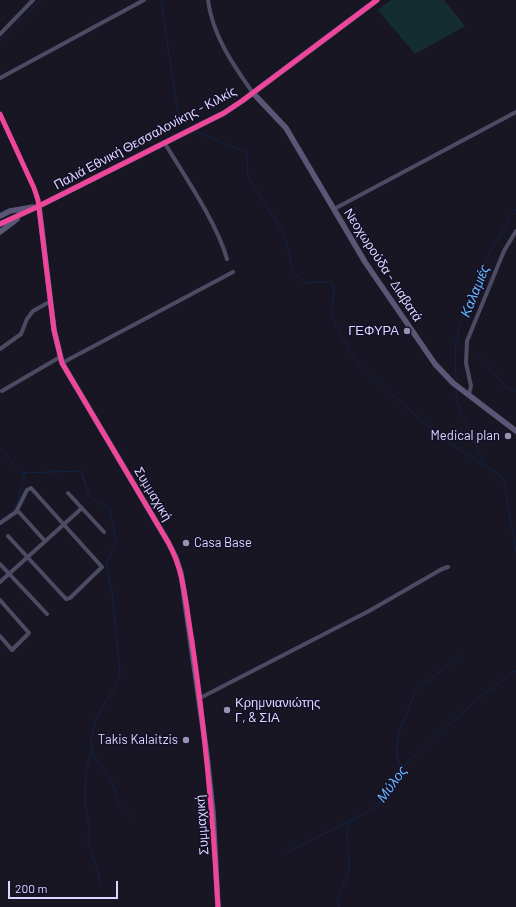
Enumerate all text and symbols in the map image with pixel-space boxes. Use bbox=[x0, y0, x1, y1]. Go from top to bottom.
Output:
street label: Παλιά Εθνική Θεσσαλονίκης - Κιλκίς bbox=[51, 83, 239, 193]
street label: Νεοχωρούδα - Διαβατά bbox=[341, 206, 425, 324]
water label: Καλαμιές bbox=[457, 262, 493, 320]
place label: ΓΕΦΥΡΑ bbox=[348, 323, 399, 339]
marker: ΓΕΦΥΡΑ bbox=[402, 326, 412, 336]
place label: Medical plan bbox=[431, 428, 500, 444]
marker: Medical plan bbox=[503, 431, 513, 441]
street label: Συμμαχική bbox=[131, 464, 175, 524]
place label: Casa Base bbox=[194, 535, 252, 551]
marker: Casa Base bbox=[181, 538, 191, 548]
place label: Κρημνιανιώτης Γ, & ΣΙΑ bbox=[235, 695, 320, 726]
marker: Κρημνιανιώτης Γ, & ΣΙΑ bbox=[222, 705, 232, 715]
place label: Takis Kalaitzis bbox=[98, 732, 178, 748]
marker: Takis Kalaitzis bbox=[181, 735, 191, 745]
water label: Μύλος bbox=[373, 763, 411, 805]
street label: Συμμαχική bbox=[192, 794, 212, 856]
scale bar bbox=[10, 873, 120, 899]
text: 200 m bbox=[15, 881, 47, 895]

